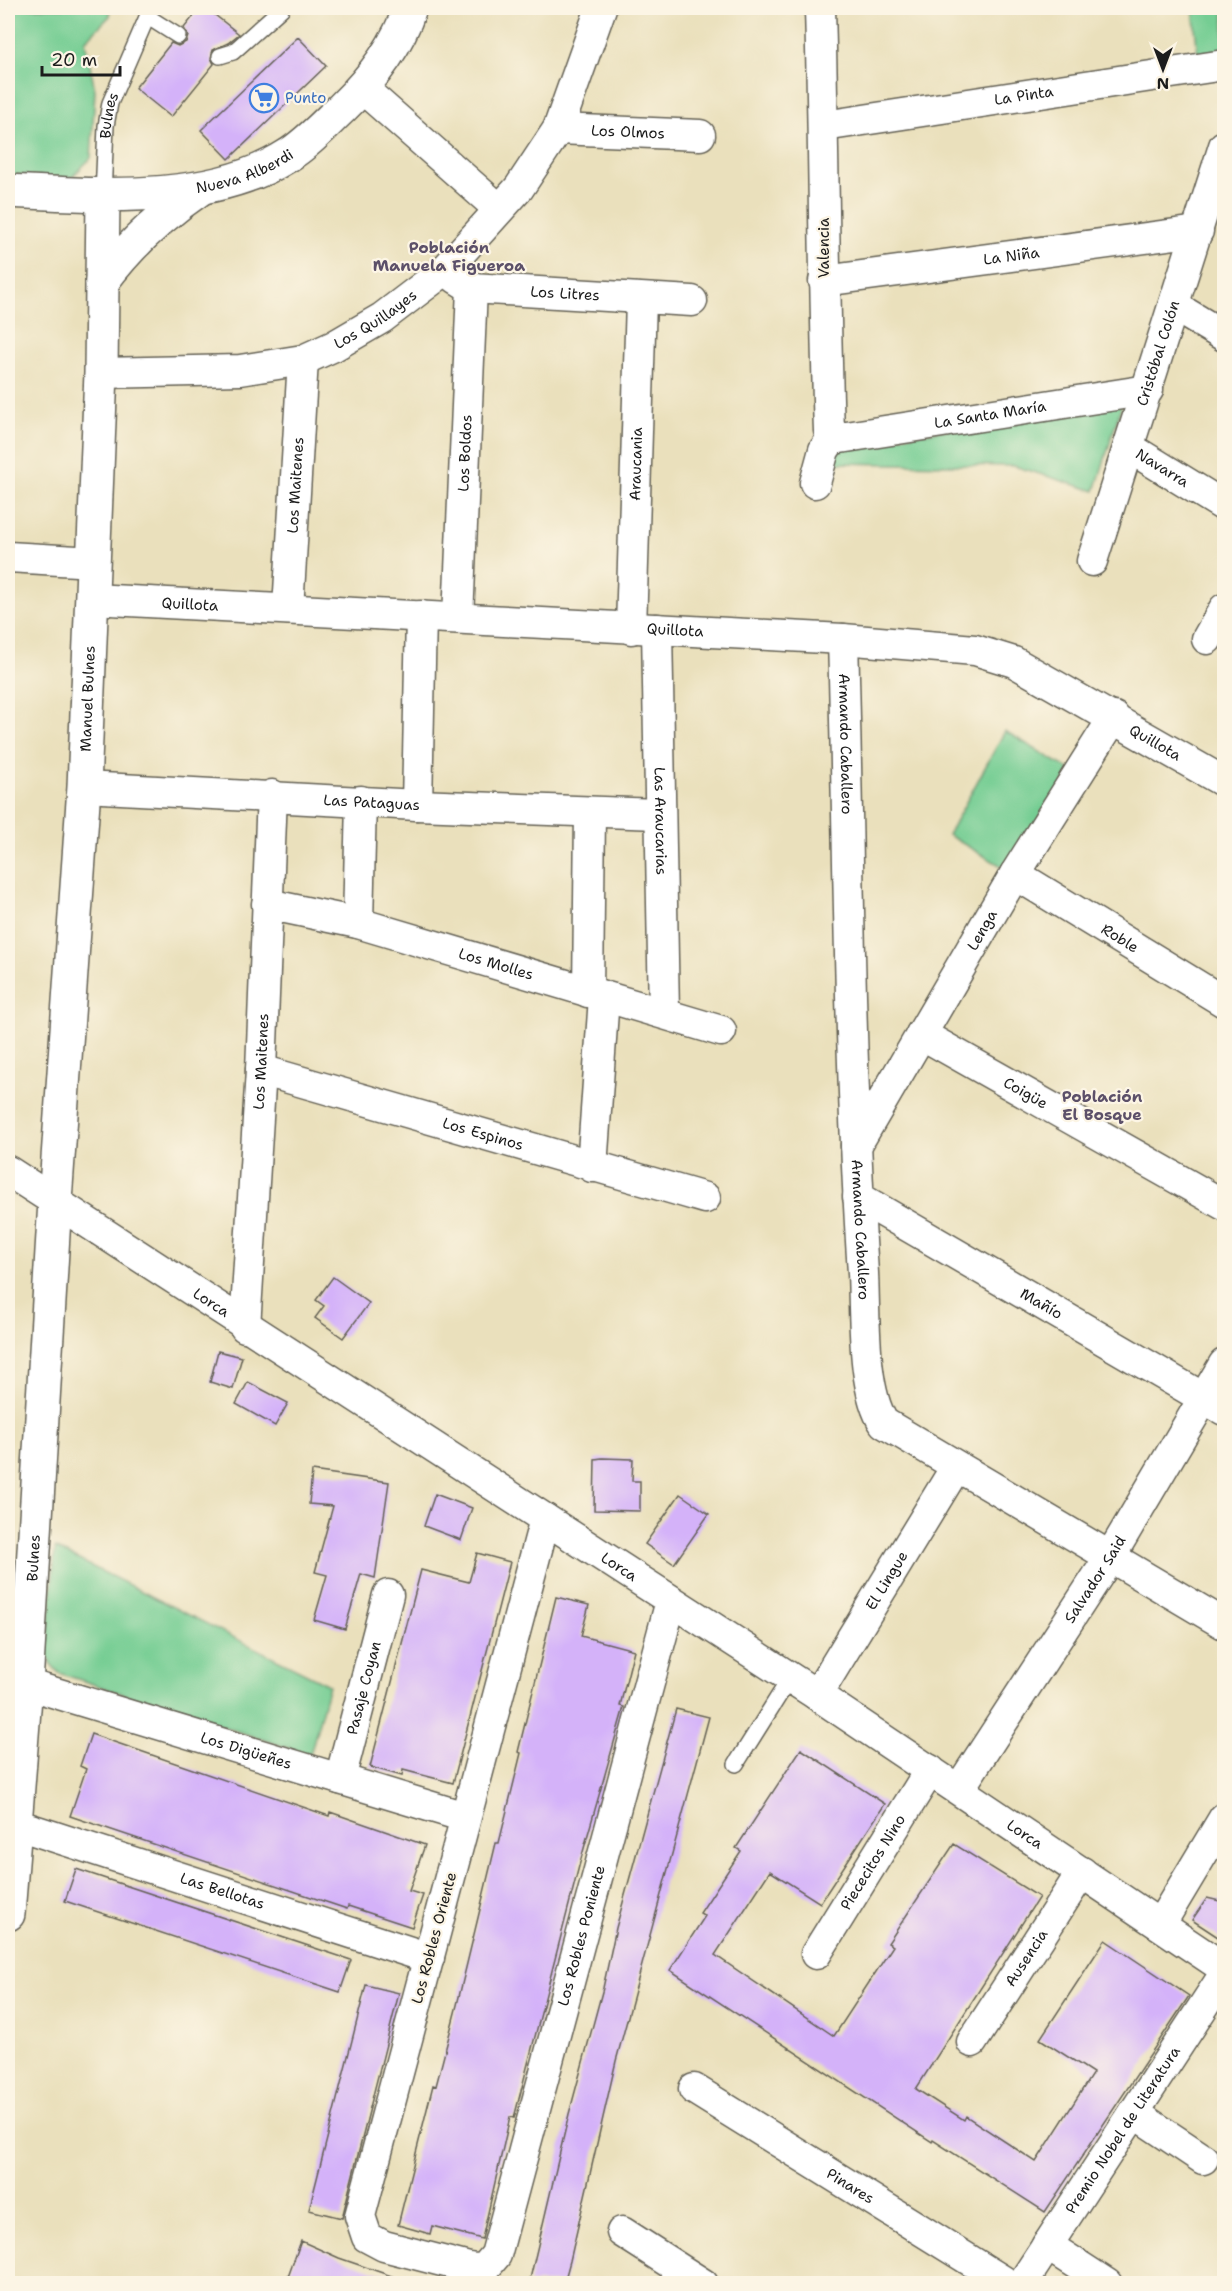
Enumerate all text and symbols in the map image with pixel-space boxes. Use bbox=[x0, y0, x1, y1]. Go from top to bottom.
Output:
scale bar bbox=[42, 39, 120, 77]
north arrow bbox=[1133, 39, 1193, 99]
text: 20 m bbox=[51, 48, 97, 72]
text: N bbox=[1157, 73, 1169, 94]
street label: La Pinta bbox=[993, 81, 1055, 110]
supermarket icon: Punto bbox=[248, 82, 280, 114]
place label: Punto bbox=[285, 88, 326, 108]
street label: Bulnes bbox=[95, 89, 124, 139]
street label: Los Olmos bbox=[591, 120, 665, 144]
street label: Nueva Alberdi bbox=[194, 144, 297, 198]
street label: Valencia bbox=[814, 217, 834, 278]
district label: Población Manuela Figueroa bbox=[373, 237, 525, 276]
street label: La Niña bbox=[982, 242, 1041, 270]
street label: Los Litres bbox=[530, 281, 600, 306]
street label: Los Quillayes bbox=[330, 285, 421, 354]
street label: Cristóbal Colón bbox=[1132, 298, 1184, 408]
street label: La Santa María bbox=[933, 396, 1048, 433]
street label: Los Boldos bbox=[453, 414, 477, 492]
street label: Araucania bbox=[625, 426, 647, 501]
street label: Los Maitenes bbox=[283, 436, 308, 534]
street label: Navarra bbox=[1132, 444, 1193, 492]
street label: Quillota bbox=[161, 593, 219, 616]
street label: Quillota bbox=[646, 619, 705, 642]
street label: Manuel Bulnes bbox=[75, 645, 100, 752]
street label: Armando Caballero bbox=[834, 673, 857, 815]
street label: Quillota bbox=[1126, 720, 1185, 766]
street label: Las Araucarias bbox=[650, 767, 671, 875]
street label: Las Pataguas bbox=[323, 790, 420, 815]
street label: Lenga bbox=[962, 906, 1002, 954]
street label: Roble bbox=[1097, 919, 1142, 957]
street label: Los Molles bbox=[456, 943, 536, 985]
street label: Los Maitenes bbox=[249, 1013, 273, 1110]
street label: Coigüe bbox=[1000, 1072, 1051, 1113]
district label: Población El Bosque bbox=[1062, 1086, 1143, 1125]
street label: Los Espinos bbox=[440, 1113, 526, 1155]
street label: Armando Caballero bbox=[847, 1159, 874, 1300]
street label: Lorca bbox=[189, 1283, 234, 1322]
street label: Mañío bbox=[1016, 1283, 1066, 1324]
street label: Salvador Said bbox=[1060, 1531, 1131, 1627]
street label: Bulnes bbox=[22, 1534, 45, 1582]
street label: El Lingue bbox=[861, 1547, 912, 1614]
street label: Lorca bbox=[597, 1548, 642, 1586]
street label: Pasaje Coyan bbox=[342, 1639, 386, 1737]
street label: Los Digüeñes bbox=[198, 1727, 294, 1774]
street label: Piececitos Nino bbox=[836, 1811, 910, 1914]
street label: Lorca bbox=[1003, 1815, 1047, 1854]
street label: Los Robles Poniente bbox=[553, 1863, 610, 2008]
street label: Las Bellotas bbox=[178, 1868, 267, 1914]
street label: Los Robles Oriente bbox=[407, 1870, 461, 2006]
street label: Ausencia bbox=[1000, 1925, 1053, 1991]
street label: Premio Nobel de Literatura bbox=[1061, 2042, 1185, 2218]
street label: Pinares bbox=[823, 2164, 878, 2209]

